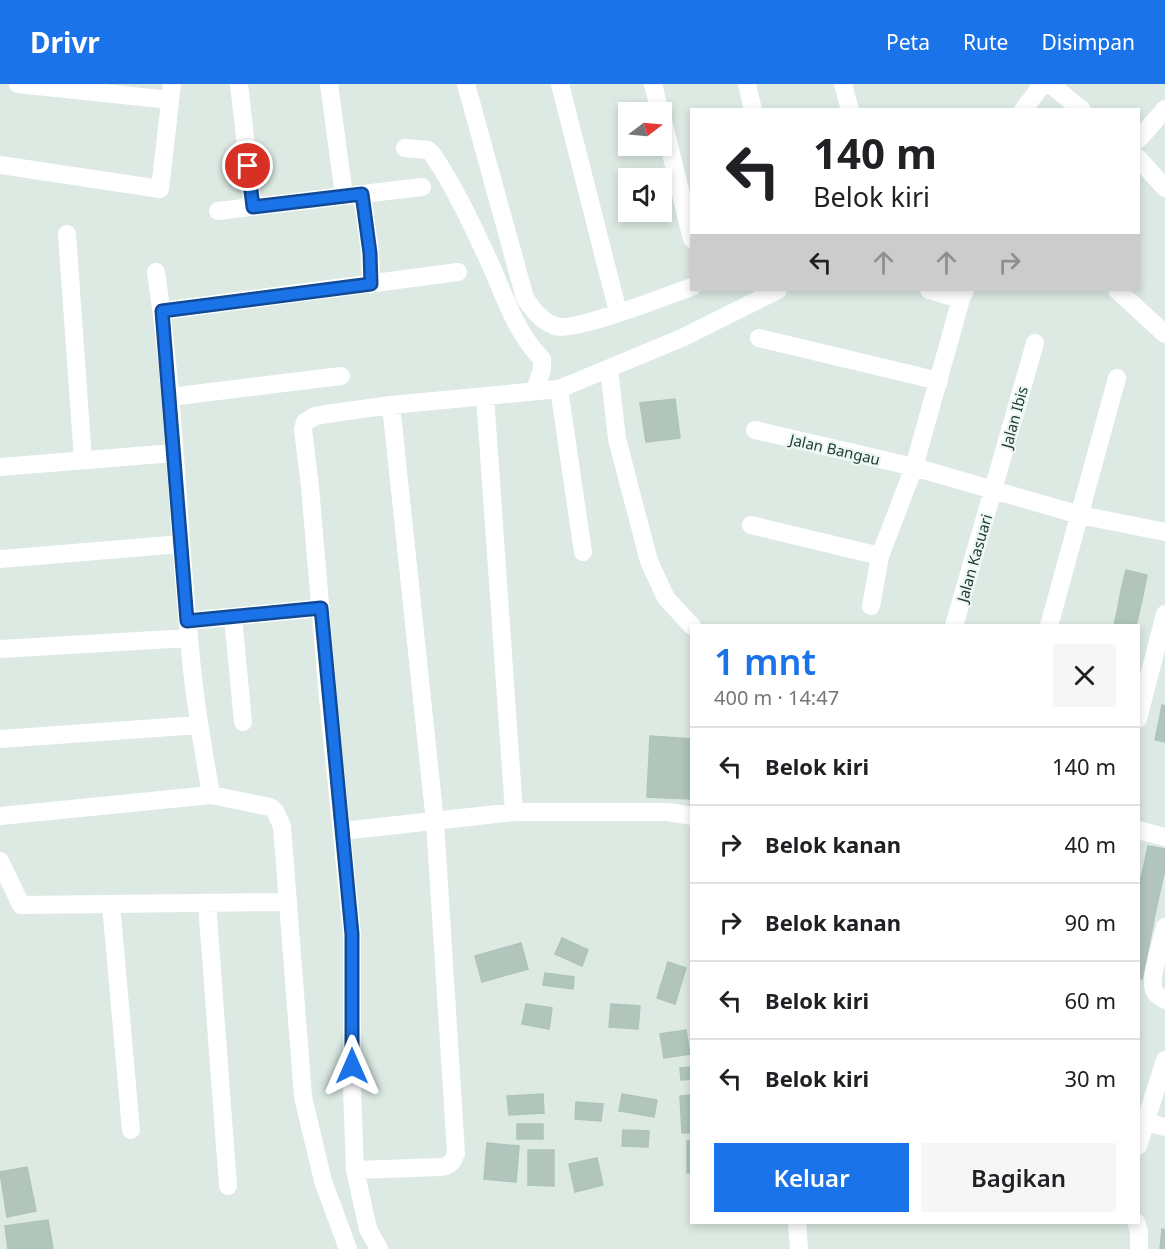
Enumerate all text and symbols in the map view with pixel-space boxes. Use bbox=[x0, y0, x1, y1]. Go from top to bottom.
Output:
text: Drivr bbox=[30, 23, 100, 61]
text: Peta bbox=[886, 28, 930, 56]
text: Rute bbox=[963, 28, 1008, 56]
text: Disimpan bbox=[1041, 28, 1135, 56]
north arrow bbox=[618, 102, 672, 156]
map controls bbox=[618, 102, 672, 222]
text: 140 m bbox=[813, 124, 937, 181]
icon: left bbox=[714, 132, 792, 210]
pin bbox=[222, 140, 273, 191]
icon: arrive bbox=[231, 149, 264, 182]
button: sound bbox=[618, 168, 672, 222]
text: Belok kiri bbox=[813, 178, 930, 215]
icon: left bbox=[804, 246, 837, 279]
icon: ahead bbox=[867, 246, 900, 279]
icon: ahead bbox=[930, 246, 963, 279]
icon: right bbox=[993, 246, 1026, 279]
street label: Jalan Ibis bbox=[996, 384, 1032, 452]
street label: Jalan Bangau bbox=[786, 428, 882, 469]
street label: Jalan Kasuari bbox=[951, 512, 996, 606]
text: 1 mnt bbox=[714, 637, 816, 686]
button: close bbox=[1053, 644, 1116, 707]
text: 400 m · 14:47 bbox=[714, 684, 839, 711]
icon: left bbox=[714, 750, 747, 783]
text: Belok kiri bbox=[765, 751, 869, 781]
text: 140 m bbox=[1052, 751, 1116, 781]
icon: right bbox=[714, 828, 747, 861]
text: Belok kanan bbox=[765, 829, 901, 859]
text: 40 m bbox=[1065, 829, 1116, 859]
icon: right bbox=[714, 906, 747, 939]
text: Belok kanan bbox=[765, 907, 901, 937]
text: 90 m bbox=[1065, 907, 1116, 937]
icon: left bbox=[714, 984, 747, 1017]
text: Belok kiri bbox=[765, 985, 869, 1015]
text: 60 m bbox=[1065, 985, 1116, 1015]
position arrow bbox=[320, 1034, 384, 1098]
icon: left bbox=[714, 1062, 747, 1095]
text: Belok kiri bbox=[765, 1063, 869, 1093]
text: 30 m bbox=[1065, 1063, 1116, 1093]
button: Keluar bbox=[714, 1143, 909, 1212]
button: Bagikan bbox=[921, 1143, 1116, 1212]

